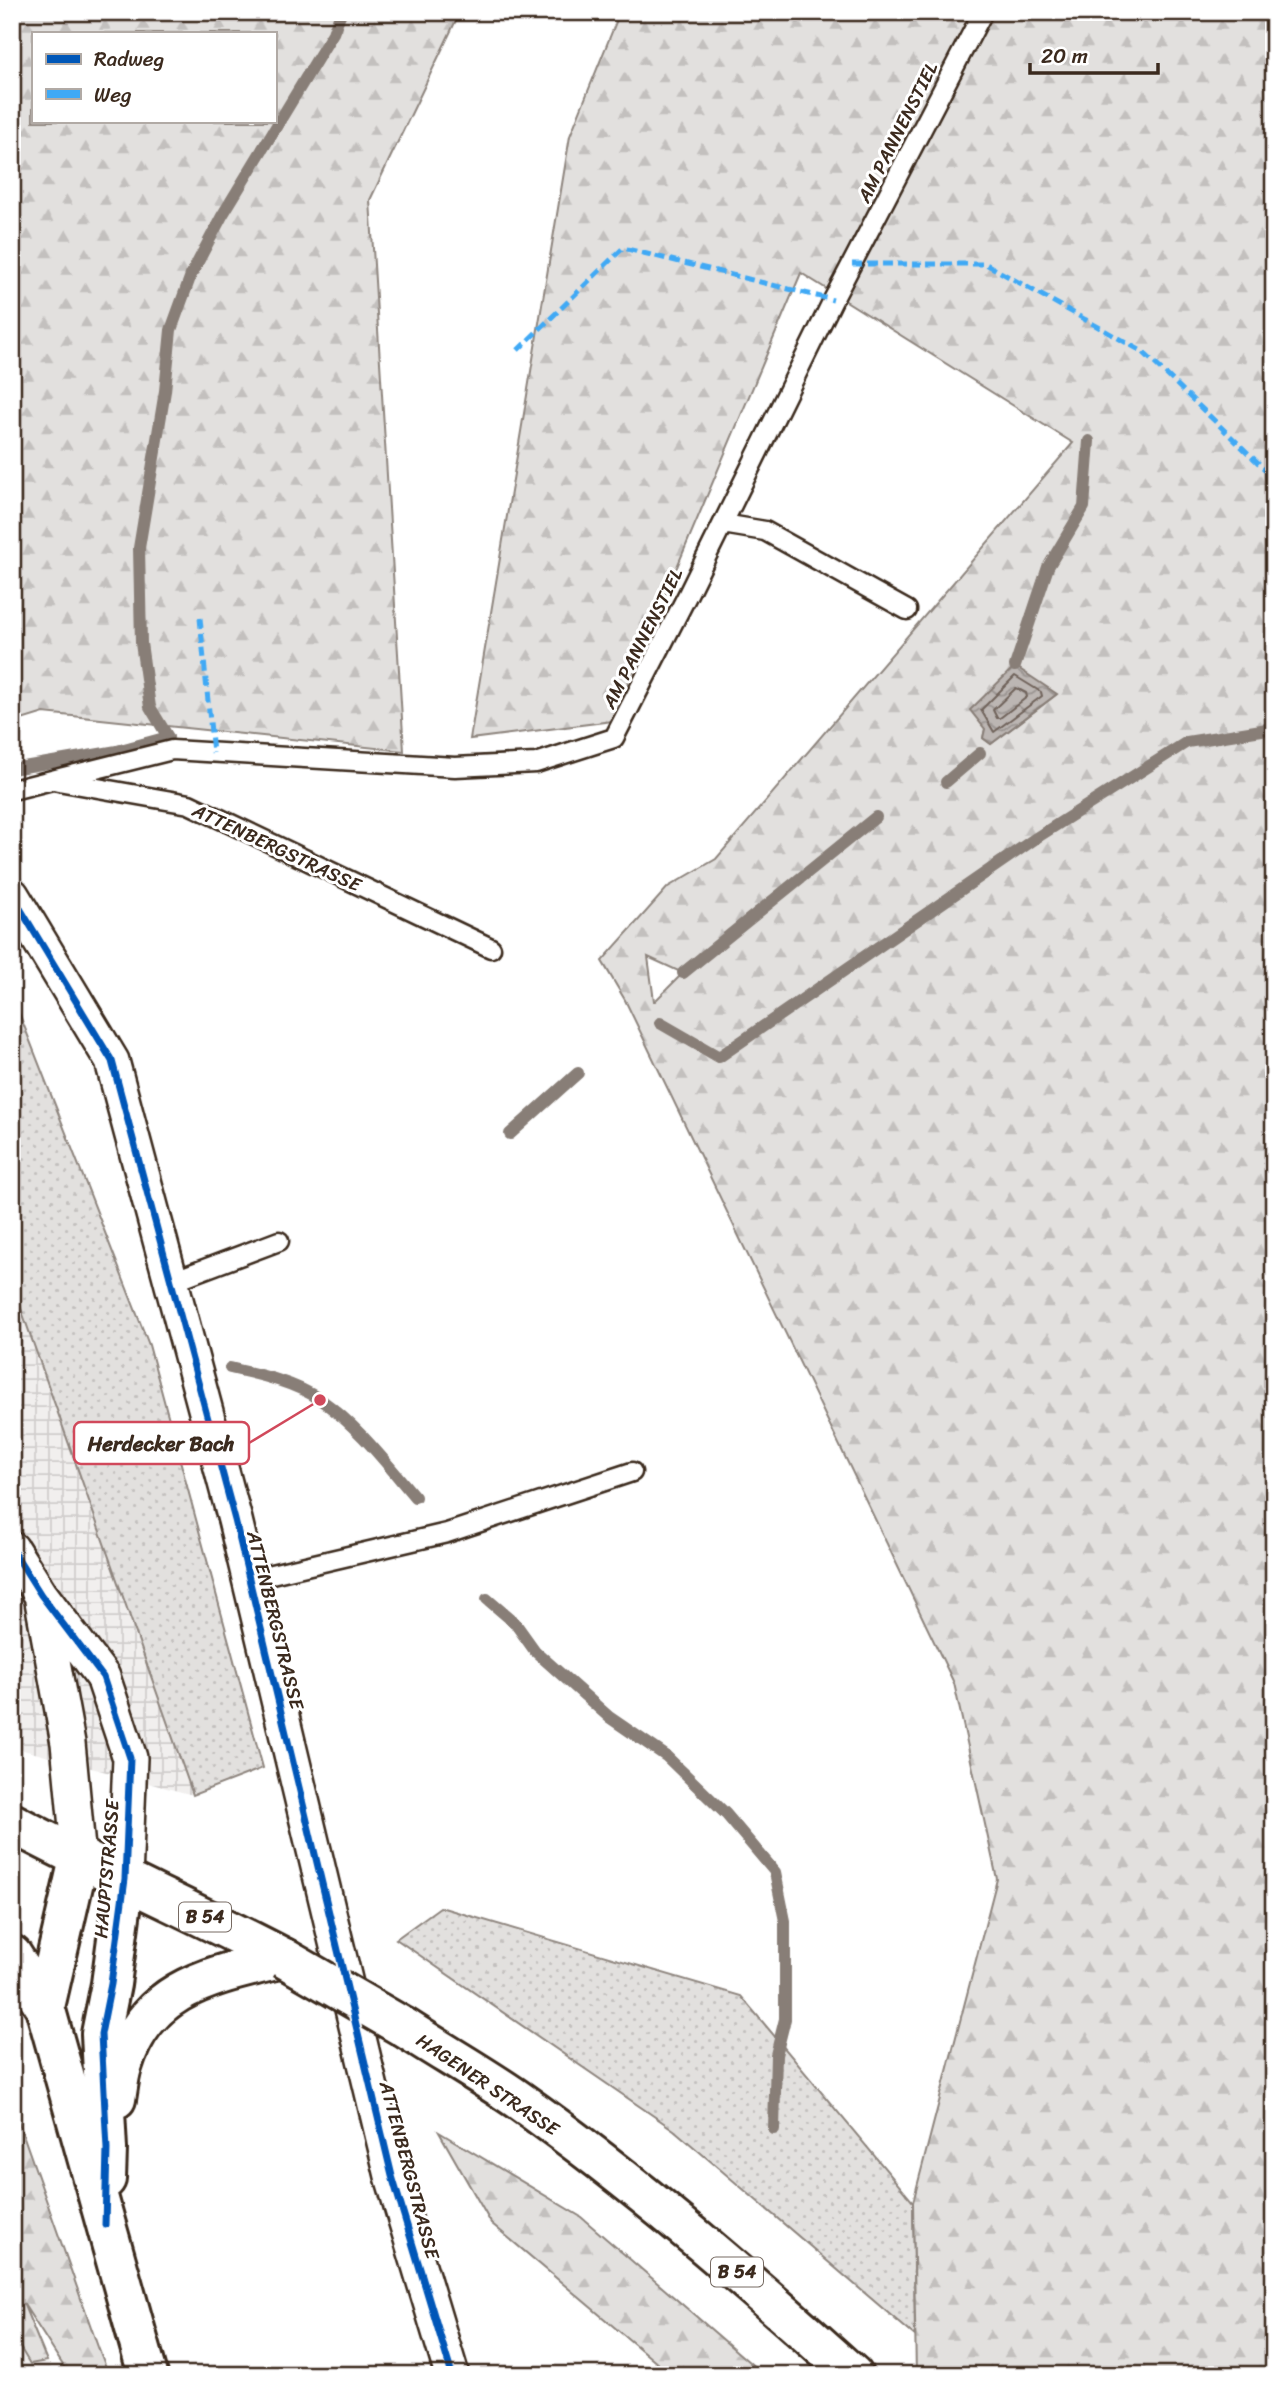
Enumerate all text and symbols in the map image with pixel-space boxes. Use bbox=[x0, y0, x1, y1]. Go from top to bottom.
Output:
legend bbox=[32, 32, 276, 122]
scale bar bbox=[1030, 32, 1158, 76]
text: 20 m bbox=[1041, 37, 1088, 75]
text: Radweg bbox=[94, 40, 164, 78]
street label: AM PANNENSTIEL bbox=[847, 56, 947, 209]
text: Weg bbox=[94, 76, 132, 114]
street label: AM PANNENSTIEL bbox=[592, 562, 692, 715]
street label: ATTENBERGSTRASSE bbox=[186, 793, 368, 902]
callout: Herdecker Bach bbox=[74, 1422, 249, 1464]
text: Herdecker Bach bbox=[86, 1425, 235, 1463]
street label: ATTENBERGSTRASSE bbox=[237, 1526, 314, 1714]
street label: HAUPTSTRASSE bbox=[84, 1797, 129, 1940]
road number: B 54 bbox=[179, 1902, 231, 1931]
street label: HAGENER STRASSE bbox=[409, 2024, 567, 2145]
street label: ATTENBERGSTRASSE bbox=[370, 2076, 450, 2264]
road number: B 54 bbox=[711, 2258, 763, 2286]

